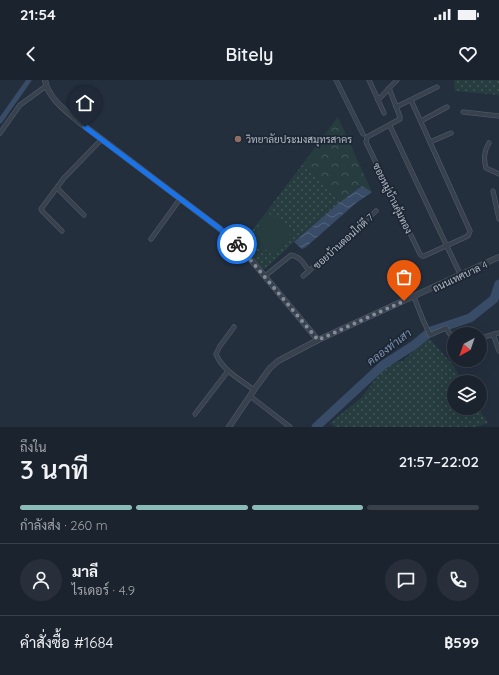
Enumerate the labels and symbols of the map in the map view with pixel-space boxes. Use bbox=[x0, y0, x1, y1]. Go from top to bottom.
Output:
pin bbox=[68, 86, 102, 127]
place label: วิทยาลัยประมงสมุทรสาคร bbox=[245, 133, 352, 147]
marker: วิทยาลัยประมงสมุทรสาคร bbox=[233, 134, 243, 144]
street label: ซอยหมู่บ้านคุ้มทอง bbox=[369, 161, 415, 236]
street label: ซอยบ้านดอนไก่ดี 7 bbox=[310, 211, 376, 272]
courier bbox=[217, 224, 257, 264]
street label: ถนนเทศบาล 4 bbox=[431, 258, 490, 295]
pin bbox=[387, 260, 421, 301]
water label: คลองท่าเสา bbox=[364, 326, 414, 368]
north arrow bbox=[447, 327, 487, 367]

